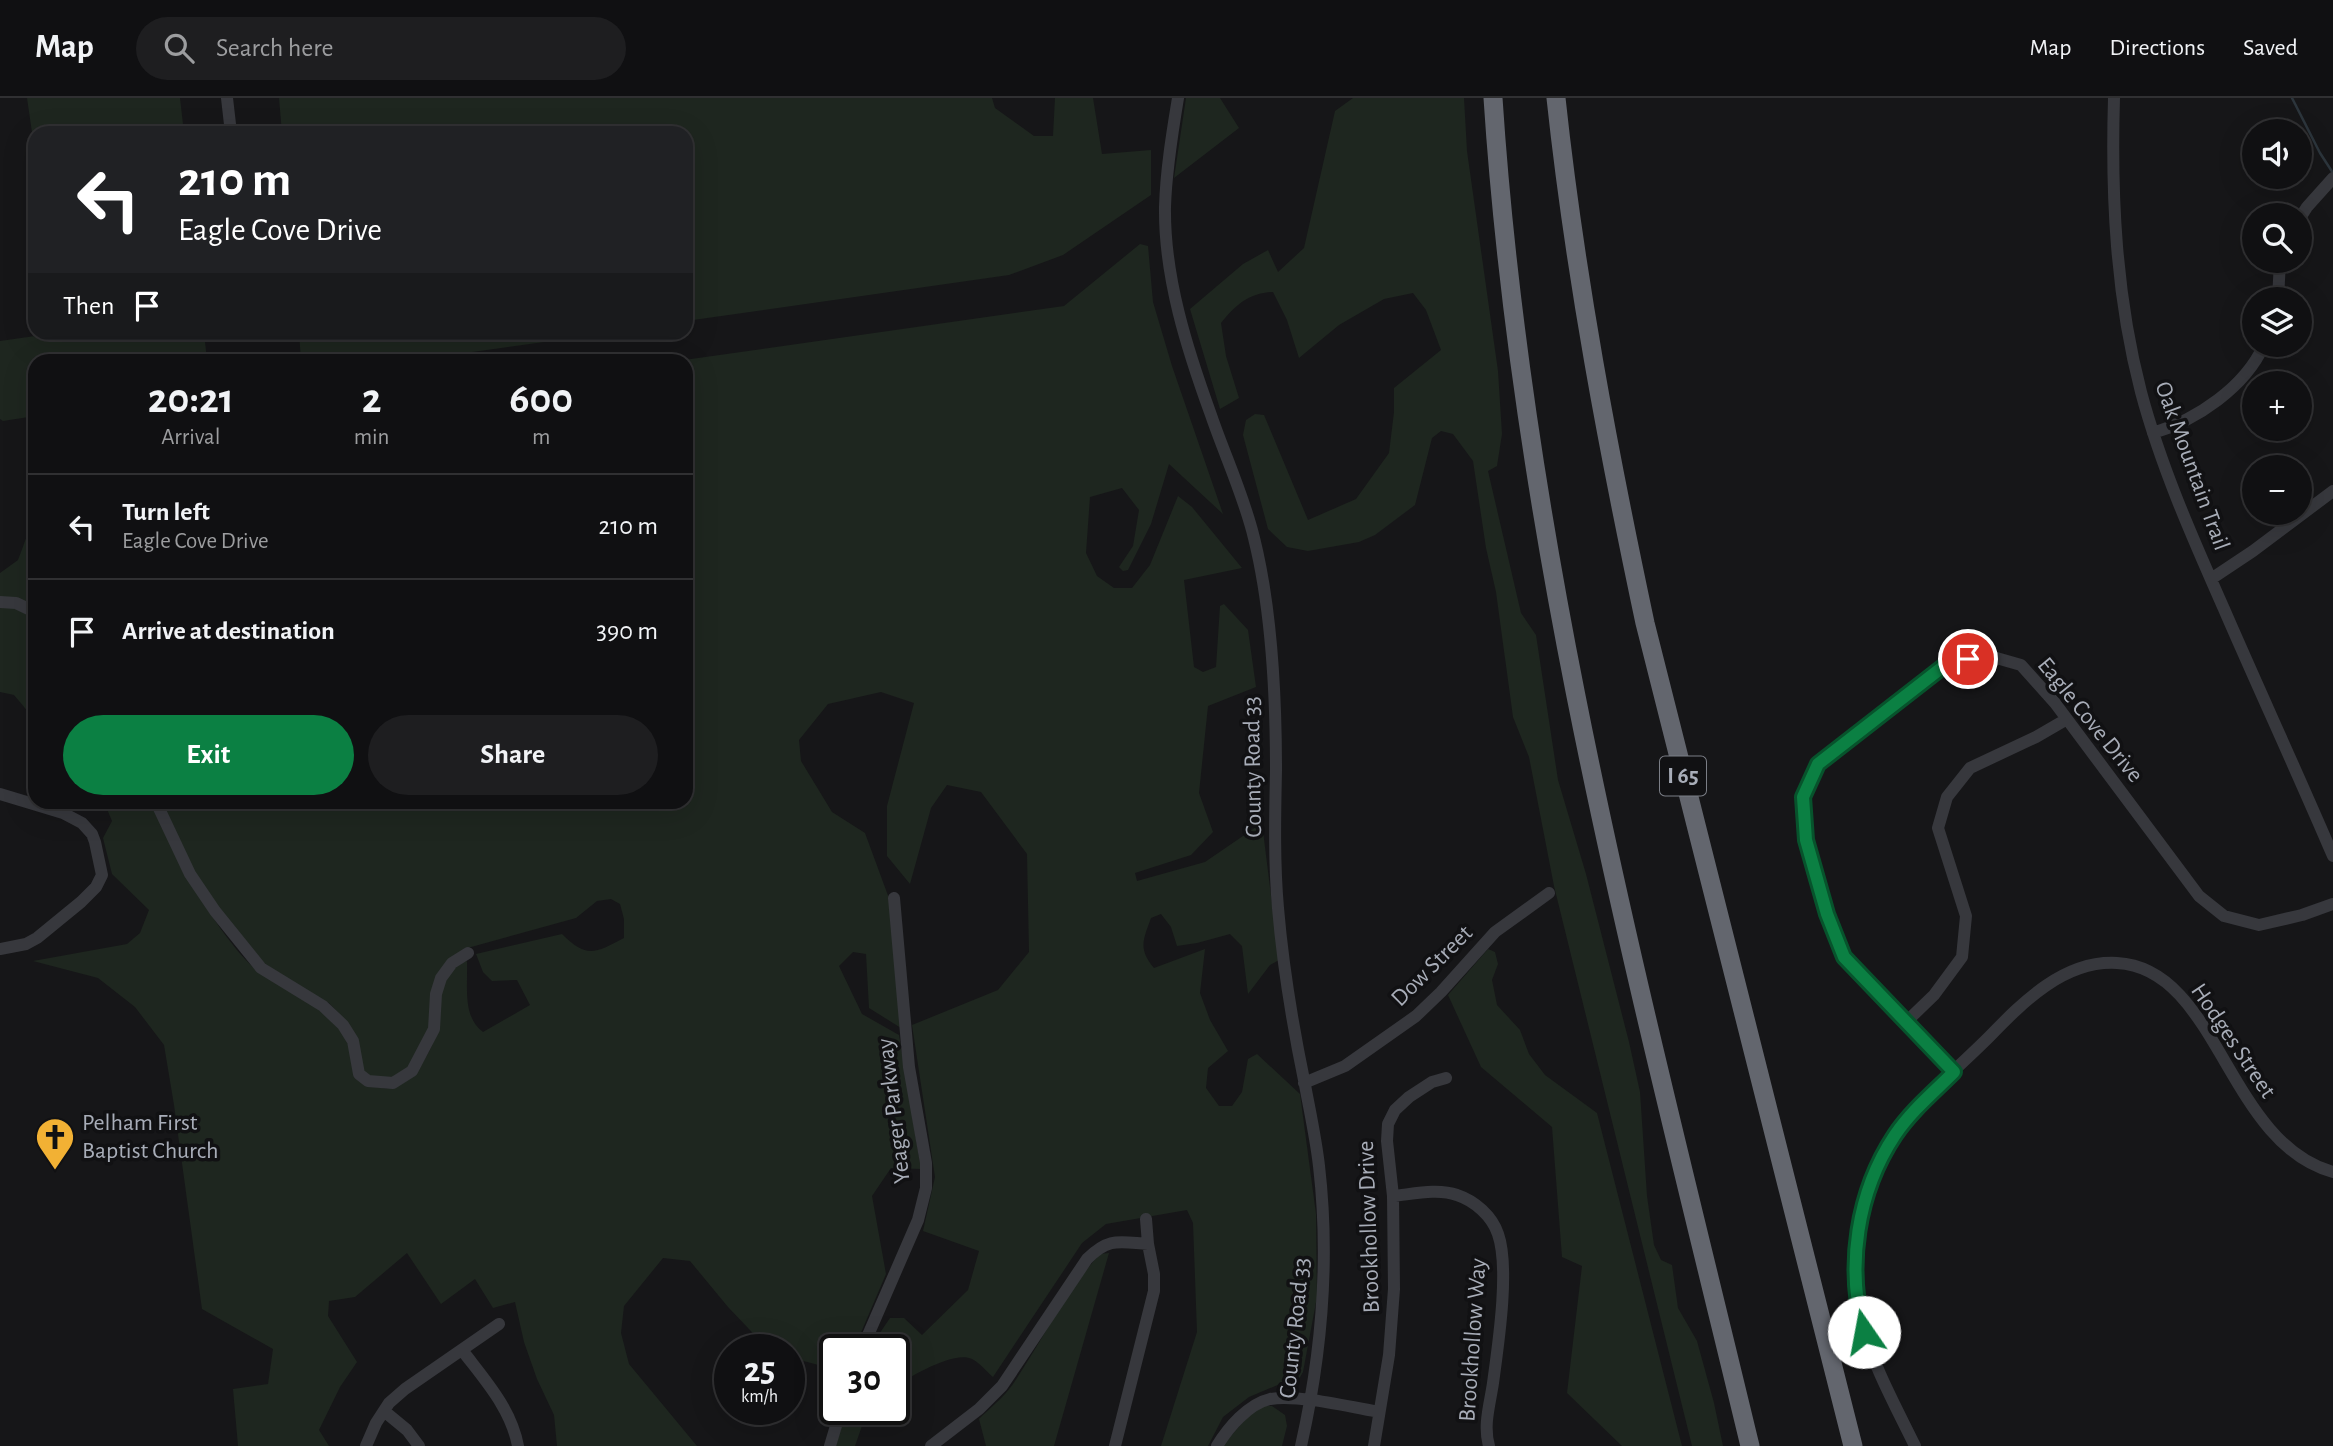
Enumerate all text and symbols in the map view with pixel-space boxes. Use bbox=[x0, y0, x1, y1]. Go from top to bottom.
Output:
search box bbox=[136, 17, 626, 80]
icon: search bbox=[160, 29, 198, 67]
text: Map bbox=[35, 31, 94, 64]
text: Search here bbox=[216, 35, 334, 61]
text: Map bbox=[2029, 36, 2071, 60]
text: Directions bbox=[2109, 36, 2205, 60]
text: Saved bbox=[2243, 36, 2298, 60]
map controls bbox=[2242, 119, 2312, 525]
button: sound bbox=[2242, 119, 2312, 189]
icon: left bbox=[63, 154, 154, 245]
text: 210 m bbox=[178, 156, 291, 205]
button: search bbox=[2242, 203, 2312, 273]
text: Eagle Cove Drive bbox=[178, 214, 382, 246]
icon: arrive bbox=[128, 287, 166, 325]
button: layers bbox=[2242, 287, 2312, 357]
text: Then bbox=[63, 293, 114, 319]
button: + bbox=[2242, 371, 2312, 441]
text: 20:21 bbox=[148, 378, 234, 420]
text: 2 bbox=[362, 378, 381, 420]
text: 600 bbox=[509, 378, 573, 420]
street label: Oak Mountain Trail bbox=[2150, 379, 2234, 553]
text: Arrival bbox=[161, 426, 220, 449]
text: min bbox=[354, 426, 389, 449]
text: m bbox=[532, 426, 550, 449]
button: − bbox=[2242, 455, 2312, 525]
text: Turn left bbox=[122, 499, 210, 525]
icon: left bbox=[63, 508, 101, 546]
text: 210 m bbox=[598, 513, 658, 539]
text: Eagle Cove Drive bbox=[122, 530, 269, 553]
icon: arrive bbox=[63, 613, 101, 651]
text: Arrive at destination bbox=[122, 618, 335, 644]
text: 390 m bbox=[596, 618, 658, 644]
pin bbox=[1938, 629, 1998, 689]
icon: arrive bbox=[1949, 640, 1987, 678]
street label: Eagle Cove Drive bbox=[2033, 653, 2147, 787]
street label: County Road 33 bbox=[1240, 696, 1266, 838]
button: Exit bbox=[63, 715, 354, 795]
button: Share bbox=[368, 715, 658, 795]
road number: I 65 bbox=[1660, 756, 1706, 796]
street label: Dow Street bbox=[1387, 921, 1477, 1011]
street label: Hodges Street bbox=[2186, 979, 2280, 1103]
street label: Yeager Parkway bbox=[873, 1037, 915, 1185]
place label: Pelham First Baptist Church bbox=[82, 1111, 219, 1163]
church icon: Pelham First Baptist Church bbox=[34, 1116, 76, 1171]
street label: Brookhollow Drive bbox=[1354, 1140, 1384, 1314]
street label: County Road 33 bbox=[1276, 1256, 1314, 1400]
street label: Brookhollow Way bbox=[1455, 1257, 1491, 1423]
position arrow bbox=[1827, 1295, 1901, 1369]
speed limit sign: 30 bbox=[819, 1334, 910, 1425]
text: 25 bbox=[744, 1353, 775, 1388]
text: km/h bbox=[741, 1388, 778, 1406]

